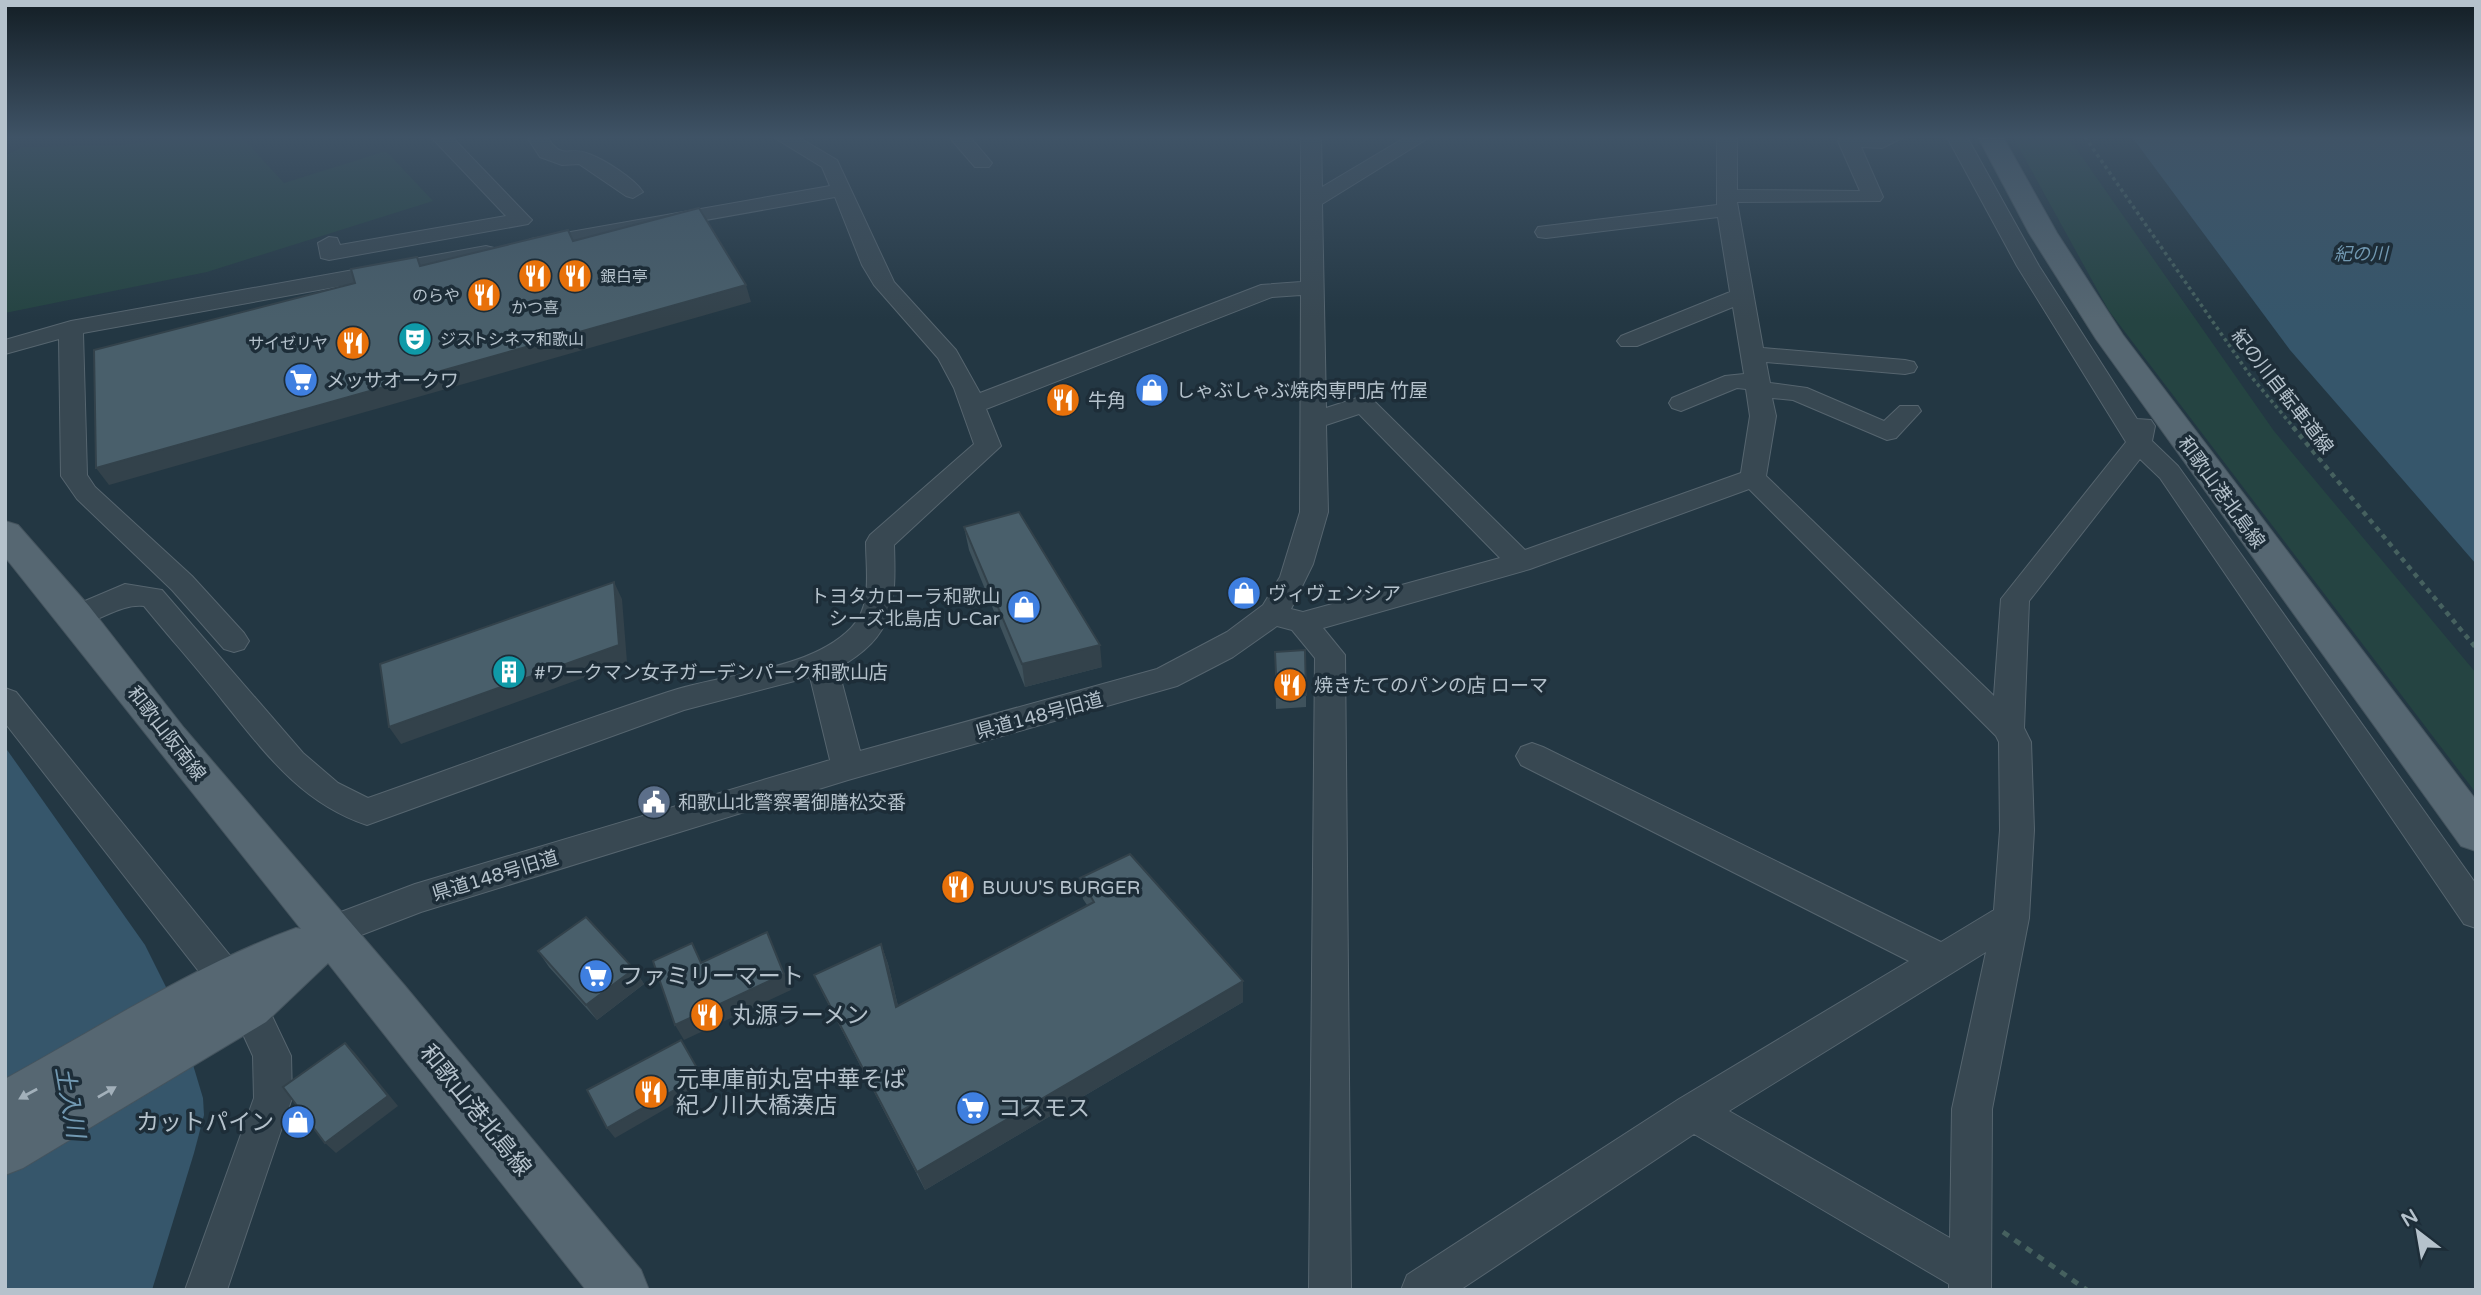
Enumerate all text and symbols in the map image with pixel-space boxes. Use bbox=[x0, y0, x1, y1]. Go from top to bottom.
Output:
water label: 紀の川 bbox=[2334, 243, 2390, 265]
restaurant icon: かつ喜 bbox=[516, 257, 554, 295]
restaurant icon: 銀白亭 bbox=[556, 257, 594, 295]
place label: 銀白亭 bbox=[600, 267, 648, 287]
restaurant icon: のらや bbox=[465, 276, 503, 314]
place label: のらや bbox=[412, 286, 460, 306]
place label: かつ喜 bbox=[511, 298, 559, 318]
theatre icon: ジストシネマ和歌山 bbox=[396, 320, 434, 358]
restaurant icon: サイゼリヤ bbox=[334, 324, 372, 362]
street label: 紀の川自転車道線 bbox=[2227, 325, 2338, 458]
place label: ジストシネマ和歌山 bbox=[440, 330, 584, 350]
place label: サイゼリヤ bbox=[248, 334, 328, 354]
supermarket icon: メッサオークワ bbox=[282, 361, 320, 399]
place label: メッサオークワ bbox=[326, 370, 459, 392]
shop icon: しゃぶしゃぶ焼肉専門店 竹屋 bbox=[1133, 371, 1171, 409]
place label: しゃぶしゃぶ焼肉専門店 竹屋 bbox=[1176, 380, 1428, 402]
restaurant icon: 牛角 bbox=[1044, 381, 1082, 419]
place label: 牛角 bbox=[1088, 390, 1126, 412]
street label: 和歌山港北島線 bbox=[2173, 432, 2269, 553]
shop icon: ヴィヴェンシア bbox=[1225, 574, 1263, 612]
place label: ヴィヴェンシア bbox=[1268, 583, 1401, 605]
place label: トヨタカローラ和歌山 シーズ北島店 U-Car bbox=[810, 586, 1001, 630]
shop icon: トヨタカローラ和歌山 シーズ北島店 U-Car bbox=[1005, 588, 1043, 626]
building icon: #ワークマン女子ガーデンパーク和歌山店 bbox=[490, 653, 528, 691]
place label: #ワークマン女子ガーデンパーク和歌山店 bbox=[534, 662, 888, 684]
restaurant icon: 焼きたてのパンの店 ローマ bbox=[1271, 666, 1309, 704]
place label: 焼きたてのパンの店 ローマ bbox=[1314, 675, 1548, 697]
street label: 和歌山阪南線 bbox=[122, 682, 210, 785]
street label: 県道148号旧道 bbox=[973, 688, 1105, 744]
public building icon: 和歌山北警察署御膳松交番 bbox=[635, 783, 673, 821]
place label: 和歌山北警察署御膳松交番 bbox=[678, 792, 906, 814]
street label: 県道148号旧道 bbox=[430, 846, 561, 906]
restaurant icon: BUUU'S BURGER bbox=[939, 868, 977, 906]
place label: BUUU'S BURGER bbox=[982, 877, 1140, 899]
supermarket icon: ファミリーマート bbox=[577, 957, 615, 995]
place label: ファミリーマート bbox=[620, 963, 804, 991]
restaurant icon: 丸源ラーメン bbox=[688, 996, 726, 1034]
place label: 丸源ラーメン bbox=[732, 1002, 869, 1030]
street label: 和歌山港北島線 bbox=[414, 1039, 537, 1182]
water label: 土入川 bbox=[49, 1064, 91, 1143]
place label: 元車庫前丸宮中華そば 紀ノ川大橋湊店 bbox=[676, 1066, 906, 1120]
restaurant icon: 元車庫前丸宮中華そば 紀ノ川大橋湊店 bbox=[632, 1073, 670, 1111]
one-way arrow bbox=[97, 1086, 117, 1098]
one-way arrow bbox=[18, 1088, 37, 1100]
supermarket icon: コスモス bbox=[954, 1089, 992, 1127]
place label: コスモス bbox=[998, 1095, 1090, 1123]
shop icon: カットパイン bbox=[279, 1103, 317, 1141]
place label: カットパイン bbox=[136, 1109, 274, 1137]
north arrow bbox=[2383, 1197, 2453, 1267]
text: N bbox=[2398, 1205, 2422, 1232]

